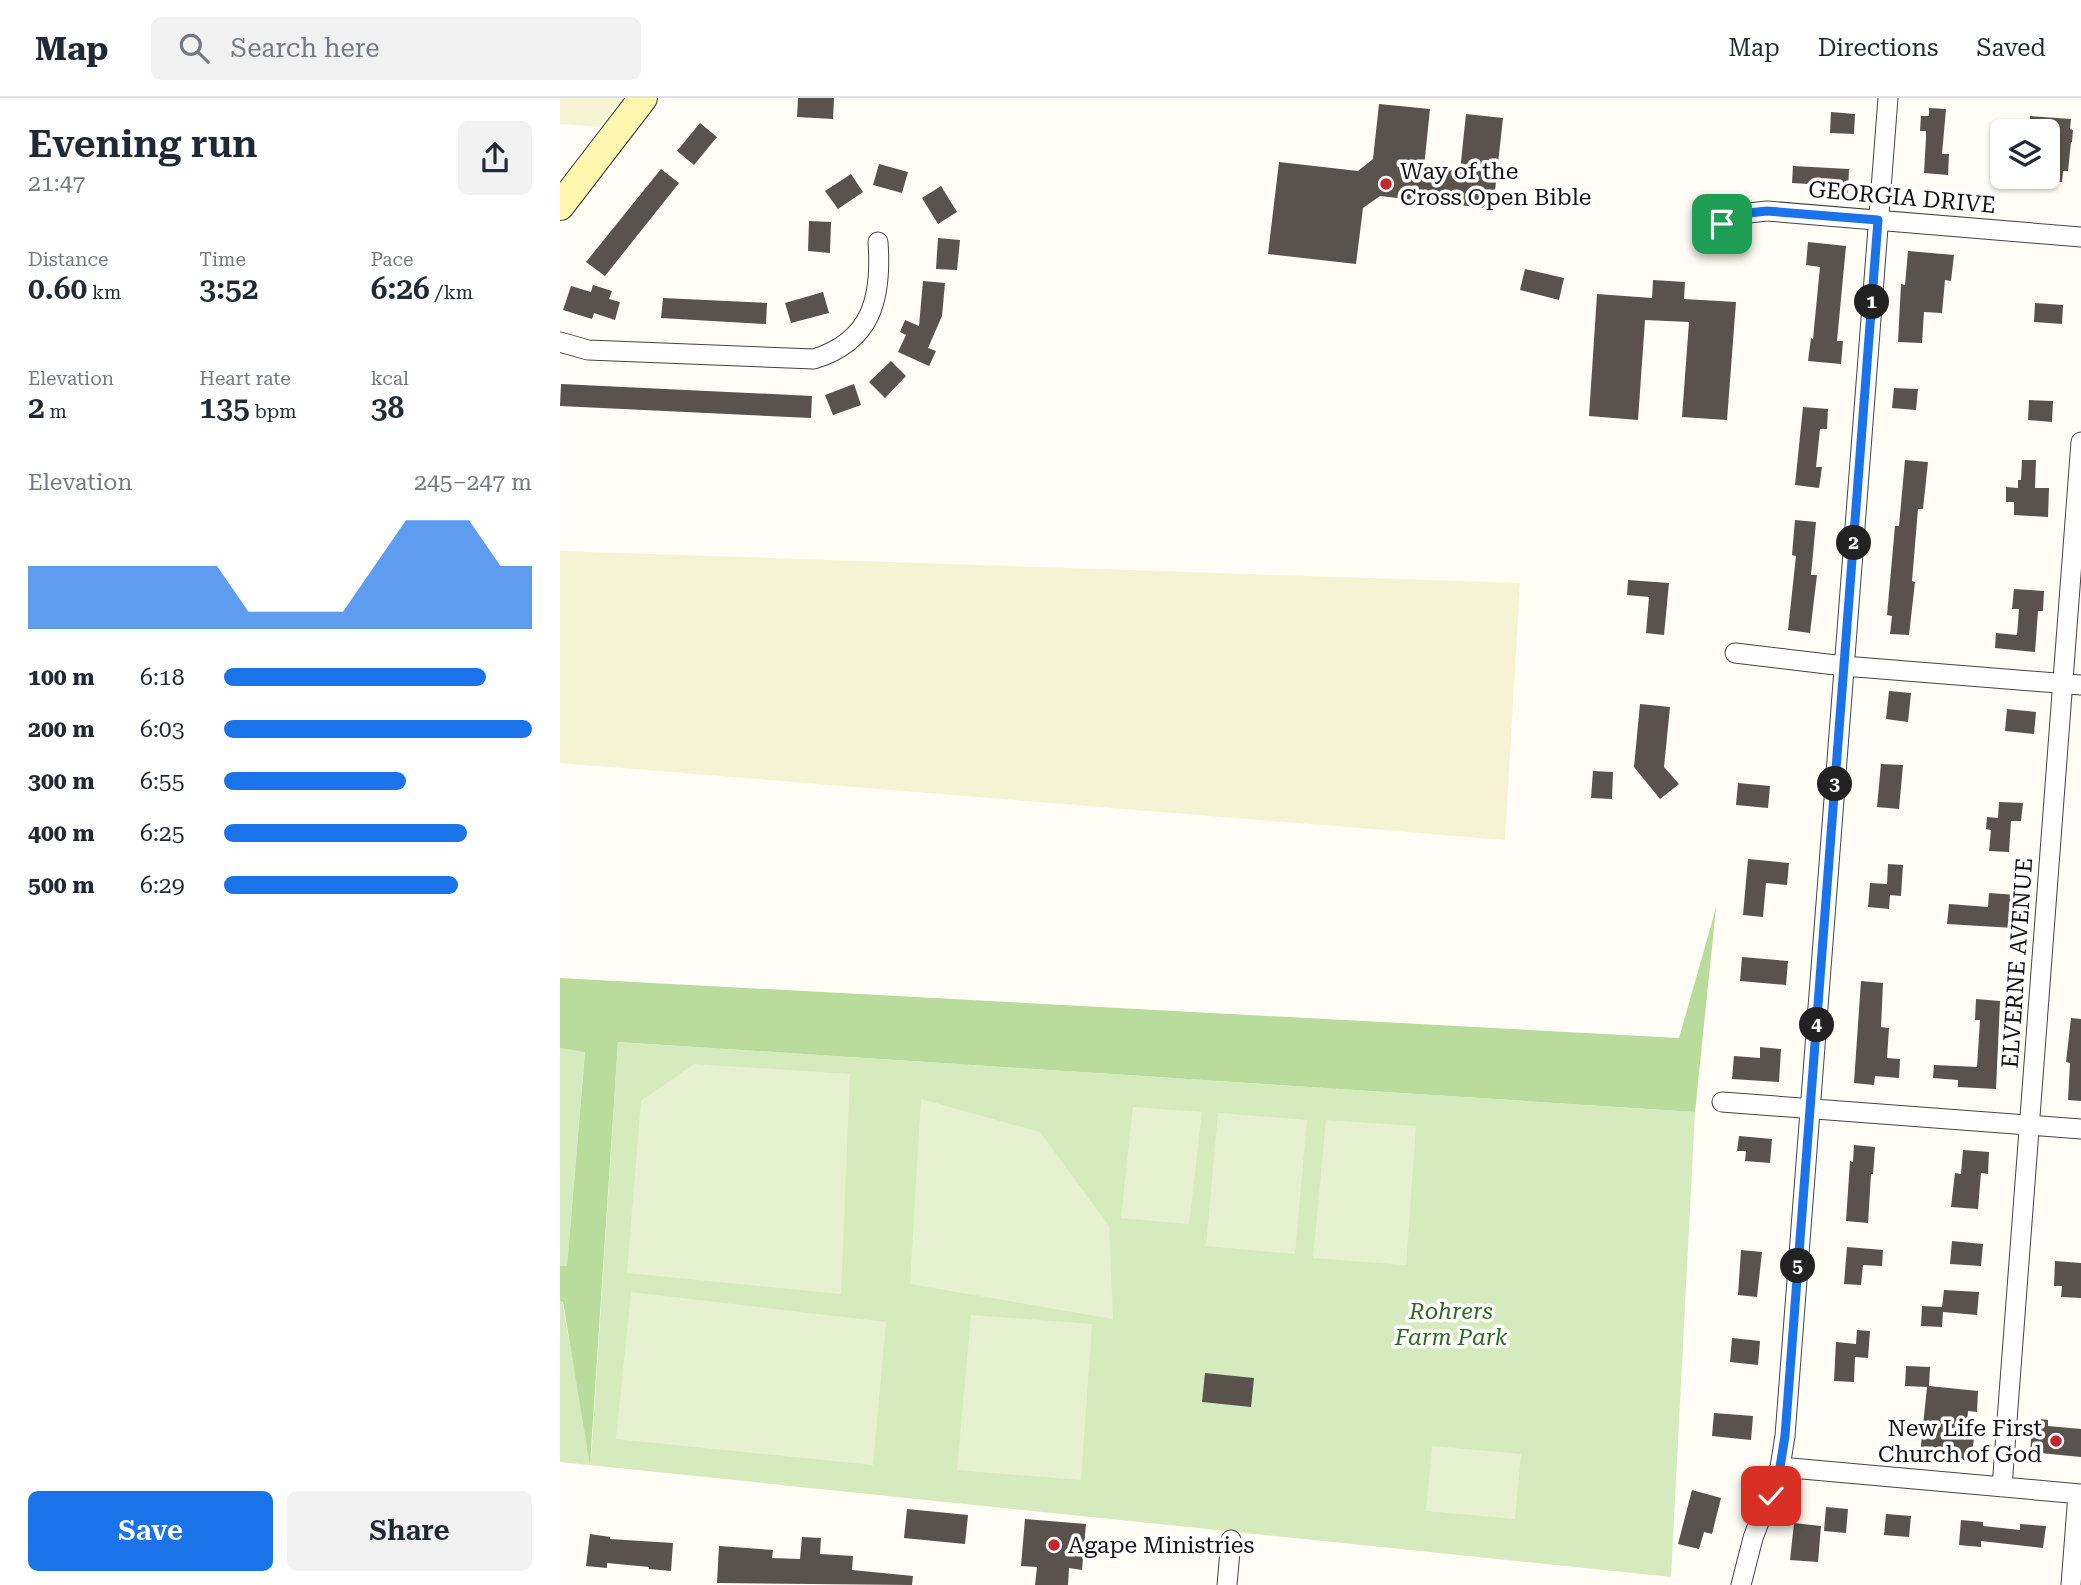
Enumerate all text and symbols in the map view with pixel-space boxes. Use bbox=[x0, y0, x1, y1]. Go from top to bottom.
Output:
search box bbox=[151, 17, 641, 80]
text: Map bbox=[35, 29, 109, 68]
icon: search bbox=[175, 29, 213, 67]
text: Search here bbox=[231, 33, 380, 63]
text: Map bbox=[1728, 34, 1780, 62]
text: Directions bbox=[1818, 34, 1938, 62]
text: Saved bbox=[1976, 34, 2046, 62]
map controls bbox=[1990, 119, 2060, 189]
button: layers bbox=[1990, 119, 2060, 189]
button: share bbox=[458, 121, 532, 195]
text: Evening run bbox=[28, 122, 257, 166]
place label: Way of the Cross Open Bible bbox=[1400, 158, 1591, 211]
text: 21:47 bbox=[28, 170, 85, 197]
marker: Way of the Cross Open Bible bbox=[1378, 176, 1394, 192]
street label: GEORGIA DRIVE bbox=[1807, 176, 1997, 219]
pin bbox=[1692, 194, 1752, 254]
icon: arrive bbox=[1703, 205, 1741, 243]
text: Distance bbox=[28, 248, 108, 271]
text: Time bbox=[199, 248, 246, 271]
text: Pace bbox=[371, 248, 414, 271]
text: 0.60 bbox=[28, 271, 87, 306]
text: 3:52 bbox=[199, 271, 259, 306]
text: 6:26 bbox=[371, 271, 430, 306]
text: km bbox=[87, 281, 121, 304]
text: /km bbox=[430, 281, 473, 304]
pin: 1 bbox=[1854, 284, 1890, 320]
text: 1 bbox=[1866, 290, 1877, 313]
text: Elevation bbox=[28, 367, 114, 390]
text: Heart rate bbox=[199, 367, 291, 390]
text: kcal bbox=[371, 367, 409, 390]
text: 2 bbox=[28, 390, 45, 425]
text: 135 bbox=[199, 390, 250, 425]
text: 38 bbox=[371, 390, 404, 425]
text: m bbox=[45, 400, 67, 423]
text: bpm bbox=[250, 400, 297, 423]
text: Elevation bbox=[28, 469, 132, 496]
text: 245–247 m bbox=[414, 469, 532, 496]
pin: 2 bbox=[1836, 526, 1872, 560]
text: 2 bbox=[1848, 531, 1859, 554]
text: 100 m bbox=[28, 664, 95, 691]
text: 6:18 bbox=[140, 664, 185, 691]
text: 200 m bbox=[28, 716, 95, 743]
text: 6:03 bbox=[140, 716, 185, 743]
pin: 3 bbox=[1818, 766, 1852, 802]
text: 300 m bbox=[28, 768, 95, 795]
text: 6:55 bbox=[140, 768, 185, 795]
text: 3 bbox=[1829, 772, 1840, 795]
text: 400 m bbox=[28, 820, 95, 847]
text: 6:25 bbox=[140, 820, 185, 847]
street label: ELVERNE AVENUE bbox=[1997, 857, 2038, 1069]
text: 500 m bbox=[28, 872, 95, 899]
text: 6:29 bbox=[140, 872, 185, 899]
pin: 4 bbox=[1800, 1007, 1834, 1042]
text: 4 bbox=[1811, 1013, 1822, 1036]
pin: 5 bbox=[1780, 1248, 1816, 1284]
text: 5 bbox=[1792, 1254, 1803, 1277]
park label: Rohrers Farm Park bbox=[1394, 1298, 1508, 1351]
place label: New Life First Church of God bbox=[1878, 1415, 2042, 1468]
marker: New Life First Church of God bbox=[2048, 1433, 2064, 1449]
pin bbox=[1741, 1466, 1801, 1526]
icon: check bbox=[1752, 1477, 1790, 1515]
button: Save bbox=[28, 1491, 273, 1571]
button: Share bbox=[287, 1491, 532, 1571]
place label: Agape Ministries bbox=[1068, 1532, 1254, 1559]
marker: Agape Ministries bbox=[1046, 1537, 1062, 1553]

